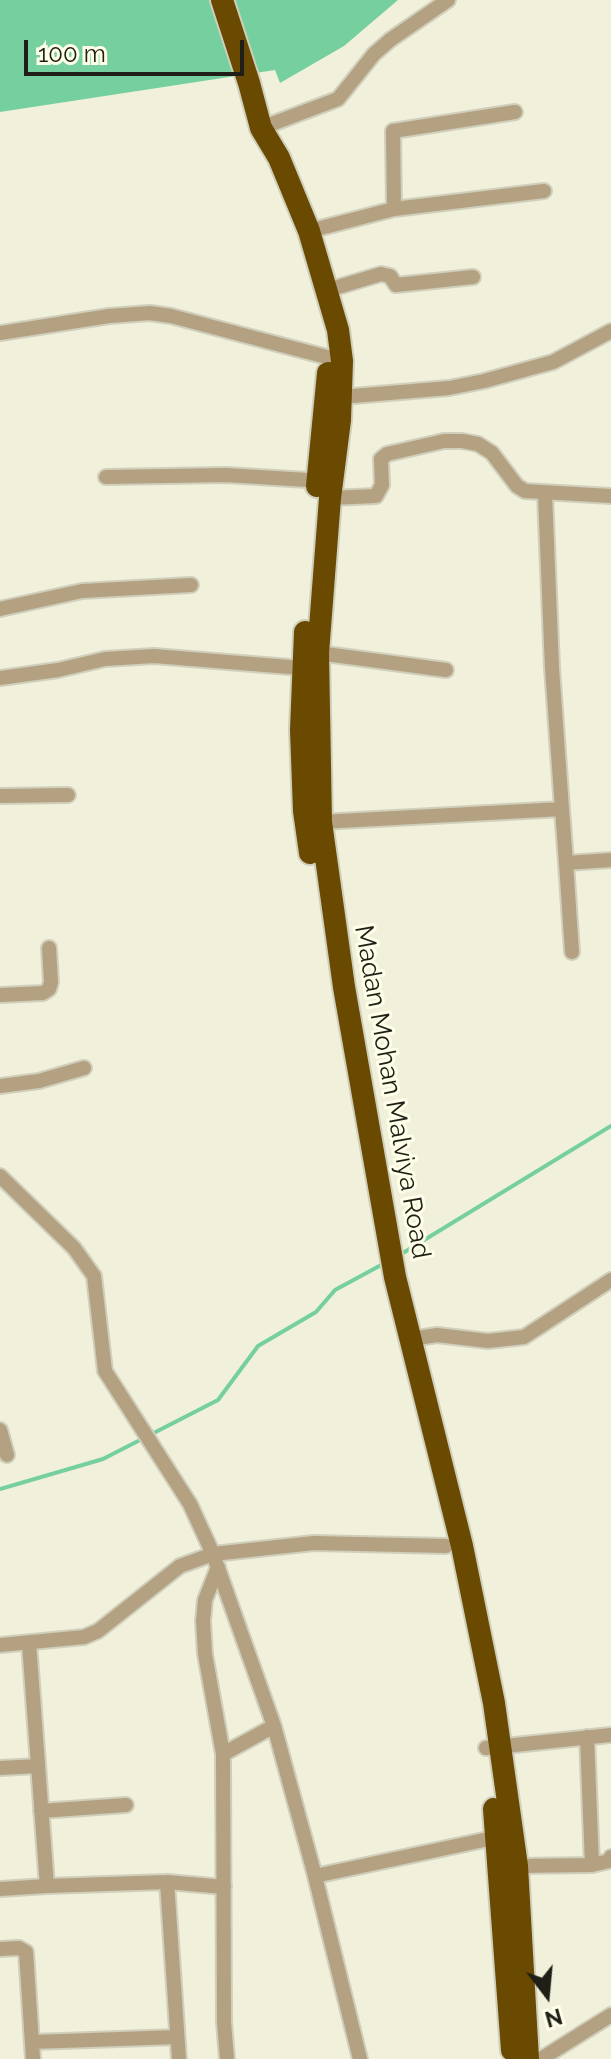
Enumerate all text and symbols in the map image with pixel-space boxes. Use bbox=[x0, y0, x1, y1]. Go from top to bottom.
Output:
scale bar bbox=[28, 24, 248, 74]
text: 100 m bbox=[38, 39, 106, 68]
street label: Madan Mohan Malviya Road bbox=[347, 923, 437, 1261]
north arrow bbox=[507, 1955, 587, 2035]
text: N bbox=[542, 2003, 565, 2033]

